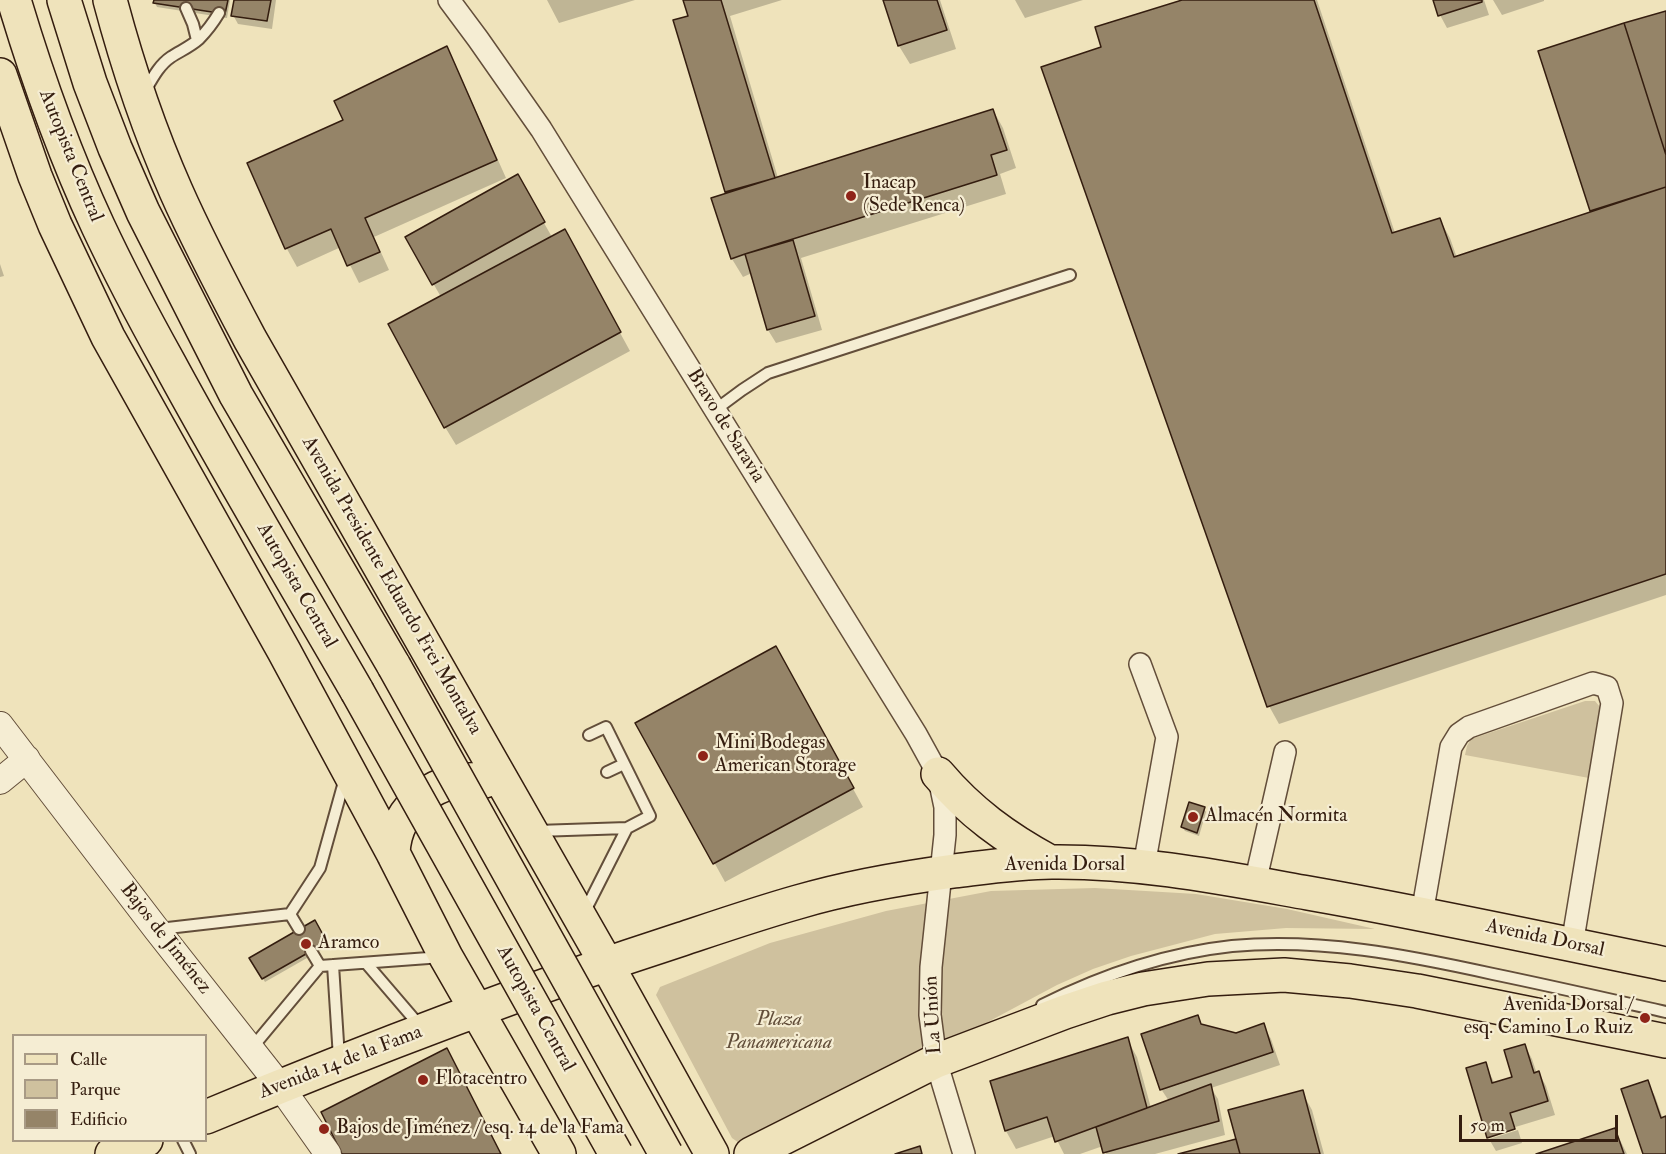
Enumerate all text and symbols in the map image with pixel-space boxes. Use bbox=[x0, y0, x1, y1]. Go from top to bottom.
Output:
street label: Autopista Central bbox=[33, 86, 107, 226]
place label: Inacap (Sede Renca) bbox=[863, 172, 965, 219]
marker: Inacap (Sede Renca) bbox=[844, 189, 858, 203]
street label: Bravo de Saravia bbox=[680, 365, 770, 487]
street label: Avenida Presidente Eduardo Frei Montalva bbox=[296, 433, 486, 739]
street label: Autopista Central bbox=[250, 519, 342, 653]
place label: Mini Bodegas American Storage bbox=[715, 732, 856, 779]
marker: Mini Bodegas American Storage bbox=[696, 749, 710, 763]
place label: Almacén Normita bbox=[1205, 805, 1347, 829]
marker: Almacén Normita bbox=[1186, 810, 1200, 824]
street label: Avenida Dorsal bbox=[1005, 854, 1125, 878]
street label: Bajos de Jiménez bbox=[114, 879, 216, 999]
street label: Avenida Dorsal bbox=[1484, 915, 1606, 963]
place label: Aramco bbox=[318, 932, 379, 956]
marker: Aramco bbox=[299, 937, 313, 951]
street label: Autopista Central bbox=[490, 942, 580, 1076]
street label: La Unión bbox=[920, 975, 948, 1055]
place label: Avenida Dorsal / esq. Camino Lo Ruiz bbox=[1464, 994, 1633, 1041]
park label: Plaza Panamericana bbox=[726, 1009, 832, 1056]
marker: Avenida Dorsal / esq. Camino Lo Ruiz bbox=[1638, 1011, 1652, 1025]
street label: Avenida 14 de la Fama bbox=[256, 1021, 426, 1105]
legend bbox=[12, 1034, 207, 1142]
text: Calle bbox=[70, 1048, 107, 1071]
place label: Flotacentro bbox=[435, 1068, 527, 1092]
marker: Flotacentro bbox=[416, 1073, 430, 1087]
text: Parque bbox=[70, 1078, 120, 1101]
scale bar bbox=[1462, 1103, 1621, 1141]
text: Edificio bbox=[70, 1108, 127, 1131]
text: 50 m bbox=[1470, 1114, 1505, 1137]
place label: Bajos de Jiménez / esq. 14 de la Fama bbox=[336, 1117, 624, 1141]
marker: Bajos de Jiménez / esq. 14 de la Fama bbox=[317, 1122, 331, 1136]

